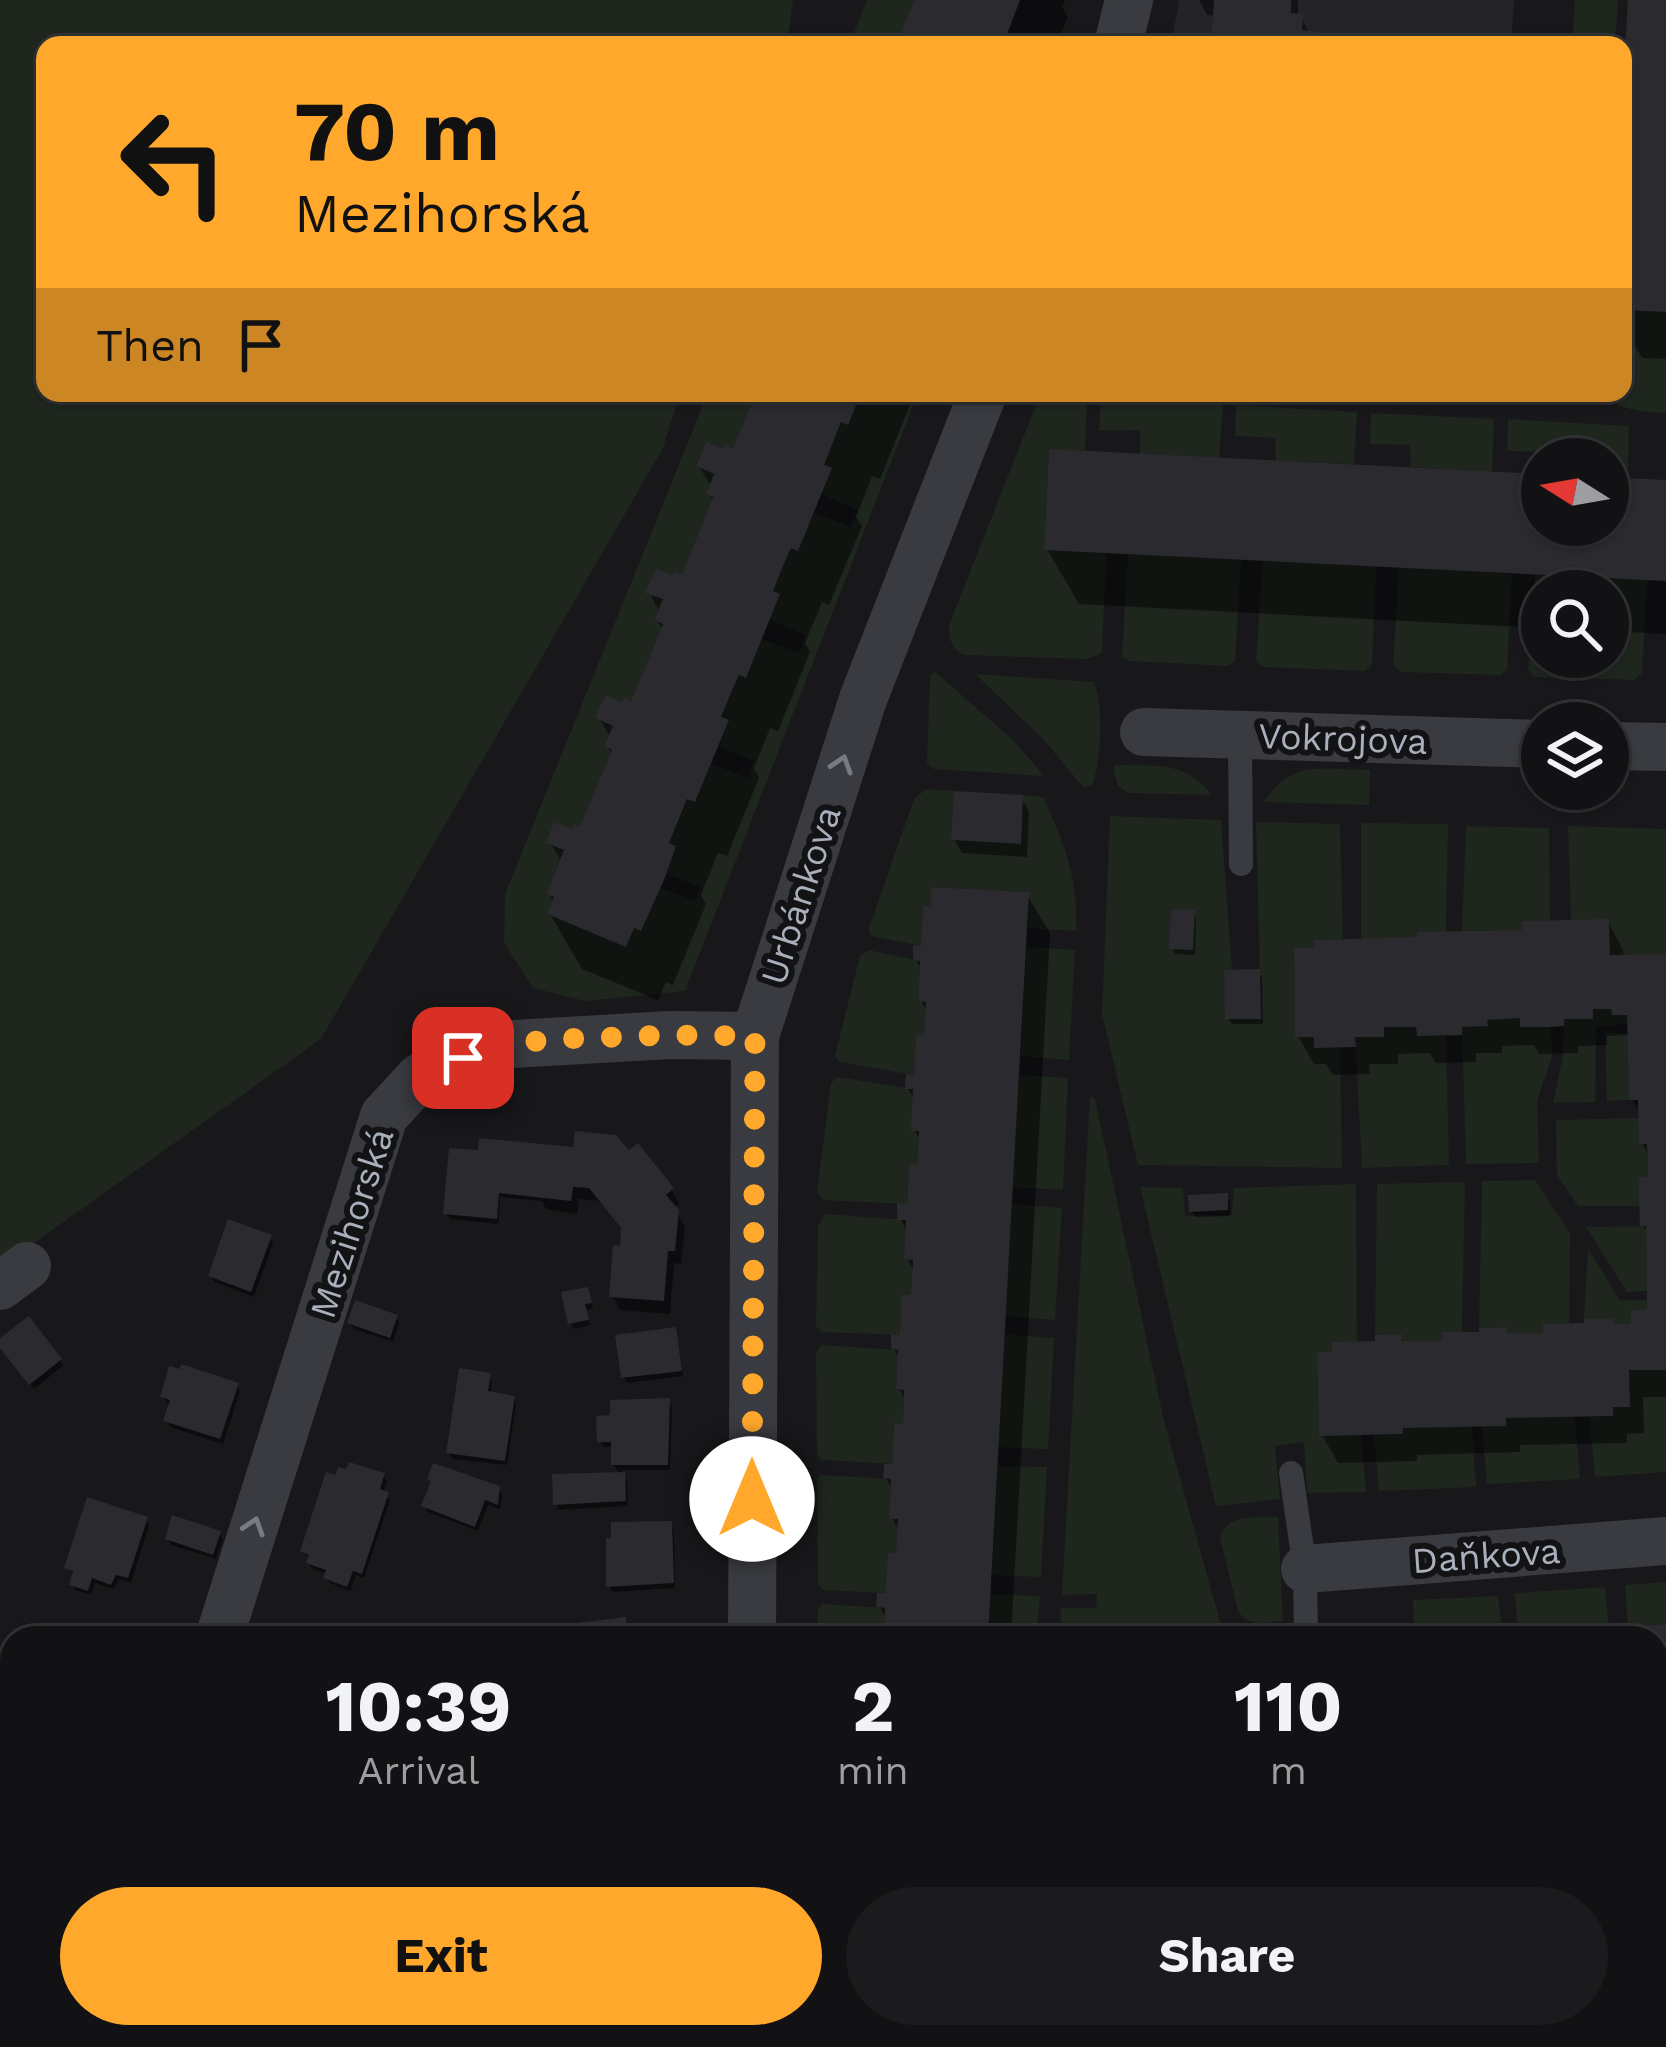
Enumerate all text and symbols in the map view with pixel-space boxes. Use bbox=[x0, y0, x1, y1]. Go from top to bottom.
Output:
text: 70 m bbox=[294, 82, 500, 180]
icon: left bbox=[96, 84, 252, 240]
text: Mezihorská bbox=[294, 182, 590, 245]
icon: arrive bbox=[228, 312, 294, 378]
text: Then bbox=[96, 319, 204, 372]
north arrow bbox=[1521, 438, 1629, 546]
map controls bbox=[1521, 438, 1629, 810]
button: search bbox=[1521, 570, 1629, 678]
button: layers bbox=[1521, 702, 1629, 810]
street label: Vokrojova bbox=[1258, 715, 1428, 763]
one-way arrow bbox=[827, 754, 852, 775]
street label: Urbánkova bbox=[752, 801, 850, 990]
pin bbox=[412, 1007, 514, 1109]
icon: arrive bbox=[430, 1025, 496, 1091]
street label: Mezihorská bbox=[302, 1123, 402, 1324]
position arrow bbox=[689, 1436, 815, 1562]
one-way arrow bbox=[240, 1516, 265, 1537]
street label: Daňkova bbox=[1410, 1530, 1562, 1582]
text: 10:39 bbox=[325, 1664, 512, 1748]
text: 2 bbox=[851, 1664, 894, 1748]
text: 110 bbox=[1234, 1664, 1343, 1748]
text: Arrival bbox=[358, 1748, 479, 1793]
text: min bbox=[837, 1748, 909, 1793]
text: m bbox=[1270, 1748, 1307, 1793]
button: Exit bbox=[60, 1887, 822, 2025]
button: Share bbox=[846, 1887, 1608, 2025]

